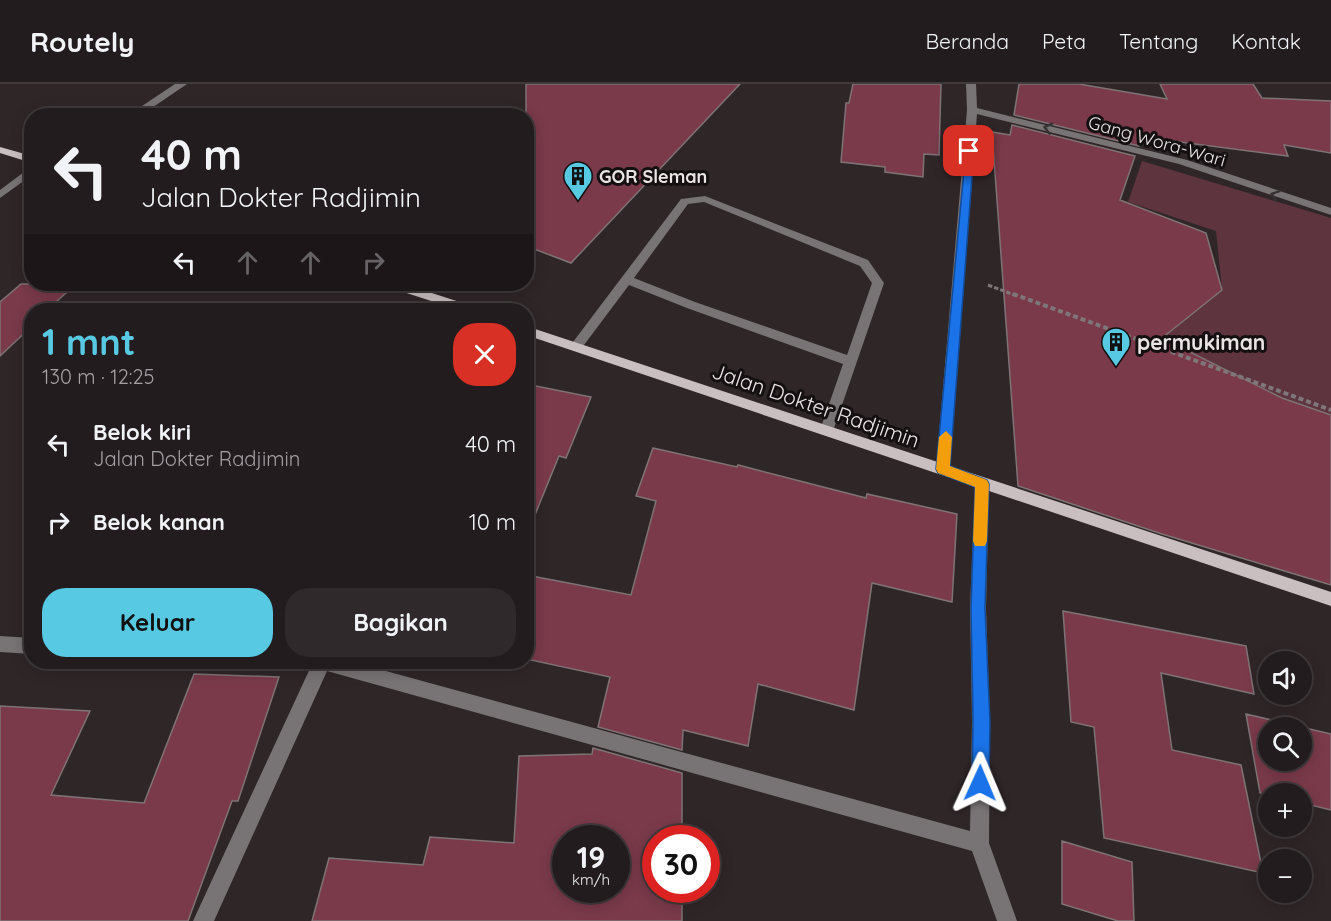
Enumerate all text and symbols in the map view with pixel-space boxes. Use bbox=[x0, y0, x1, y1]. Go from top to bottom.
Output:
text: Routely bbox=[30, 24, 134, 59]
text: Beranda bbox=[925, 28, 1009, 54]
text: Peta bbox=[1042, 28, 1086, 54]
text: Tentang bbox=[1119, 28, 1198, 54]
text: Kontak bbox=[1231, 28, 1301, 54]
street label: Gang Wora-Wari bbox=[1086, 110, 1228, 172]
one-way arrow bbox=[1043, 123, 1053, 136]
pin bbox=[943, 125, 994, 176]
text: 40 m bbox=[141, 128, 242, 181]
icon: left bbox=[42, 132, 120, 210]
icon: arrive bbox=[952, 134, 985, 167]
building icon: GOR Sleman bbox=[562, 160, 594, 202]
place label: GOR Sleman bbox=[599, 165, 707, 188]
text: Jalan Dokter Radjimin bbox=[141, 180, 421, 214]
one-way arrow bbox=[1270, 189, 1281, 202]
icon: left bbox=[168, 246, 201, 279]
icon: ahead bbox=[231, 246, 264, 279]
icon: ahead bbox=[294, 246, 327, 279]
icon: right bbox=[357, 246, 390, 279]
text: 1 mnt bbox=[42, 319, 135, 364]
button: close bbox=[453, 323, 516, 386]
building icon: permukiman bbox=[1100, 326, 1132, 368]
place label: permukiman bbox=[1137, 329, 1265, 355]
street label: Jalan Dokter Radjimin bbox=[709, 357, 923, 453]
text: 130 m · 12:25 bbox=[42, 364, 155, 389]
text: Belok kiri bbox=[93, 418, 191, 446]
icon: left bbox=[42, 428, 75, 461]
text: 40 m bbox=[465, 430, 516, 458]
text: Jalan Dokter Radjimin bbox=[93, 446, 300, 471]
icon: right bbox=[42, 506, 75, 539]
text: Belok kanan bbox=[93, 508, 225, 536]
text: 10 m bbox=[469, 508, 516, 536]
button: Keluar bbox=[42, 588, 273, 657]
button: Bagikan bbox=[285, 588, 516, 657]
map controls bbox=[1258, 651, 1312, 903]
button: sound bbox=[1258, 651, 1312, 705]
button: search bbox=[1258, 717, 1312, 771]
position arrow bbox=[948, 751, 1012, 815]
button: + bbox=[1258, 783, 1312, 837]
speed limit sign: 30 bbox=[642, 825, 720, 903]
text: 19 bbox=[577, 838, 605, 876]
button: − bbox=[1258, 849, 1312, 903]
text: km/h bbox=[572, 870, 610, 889]

